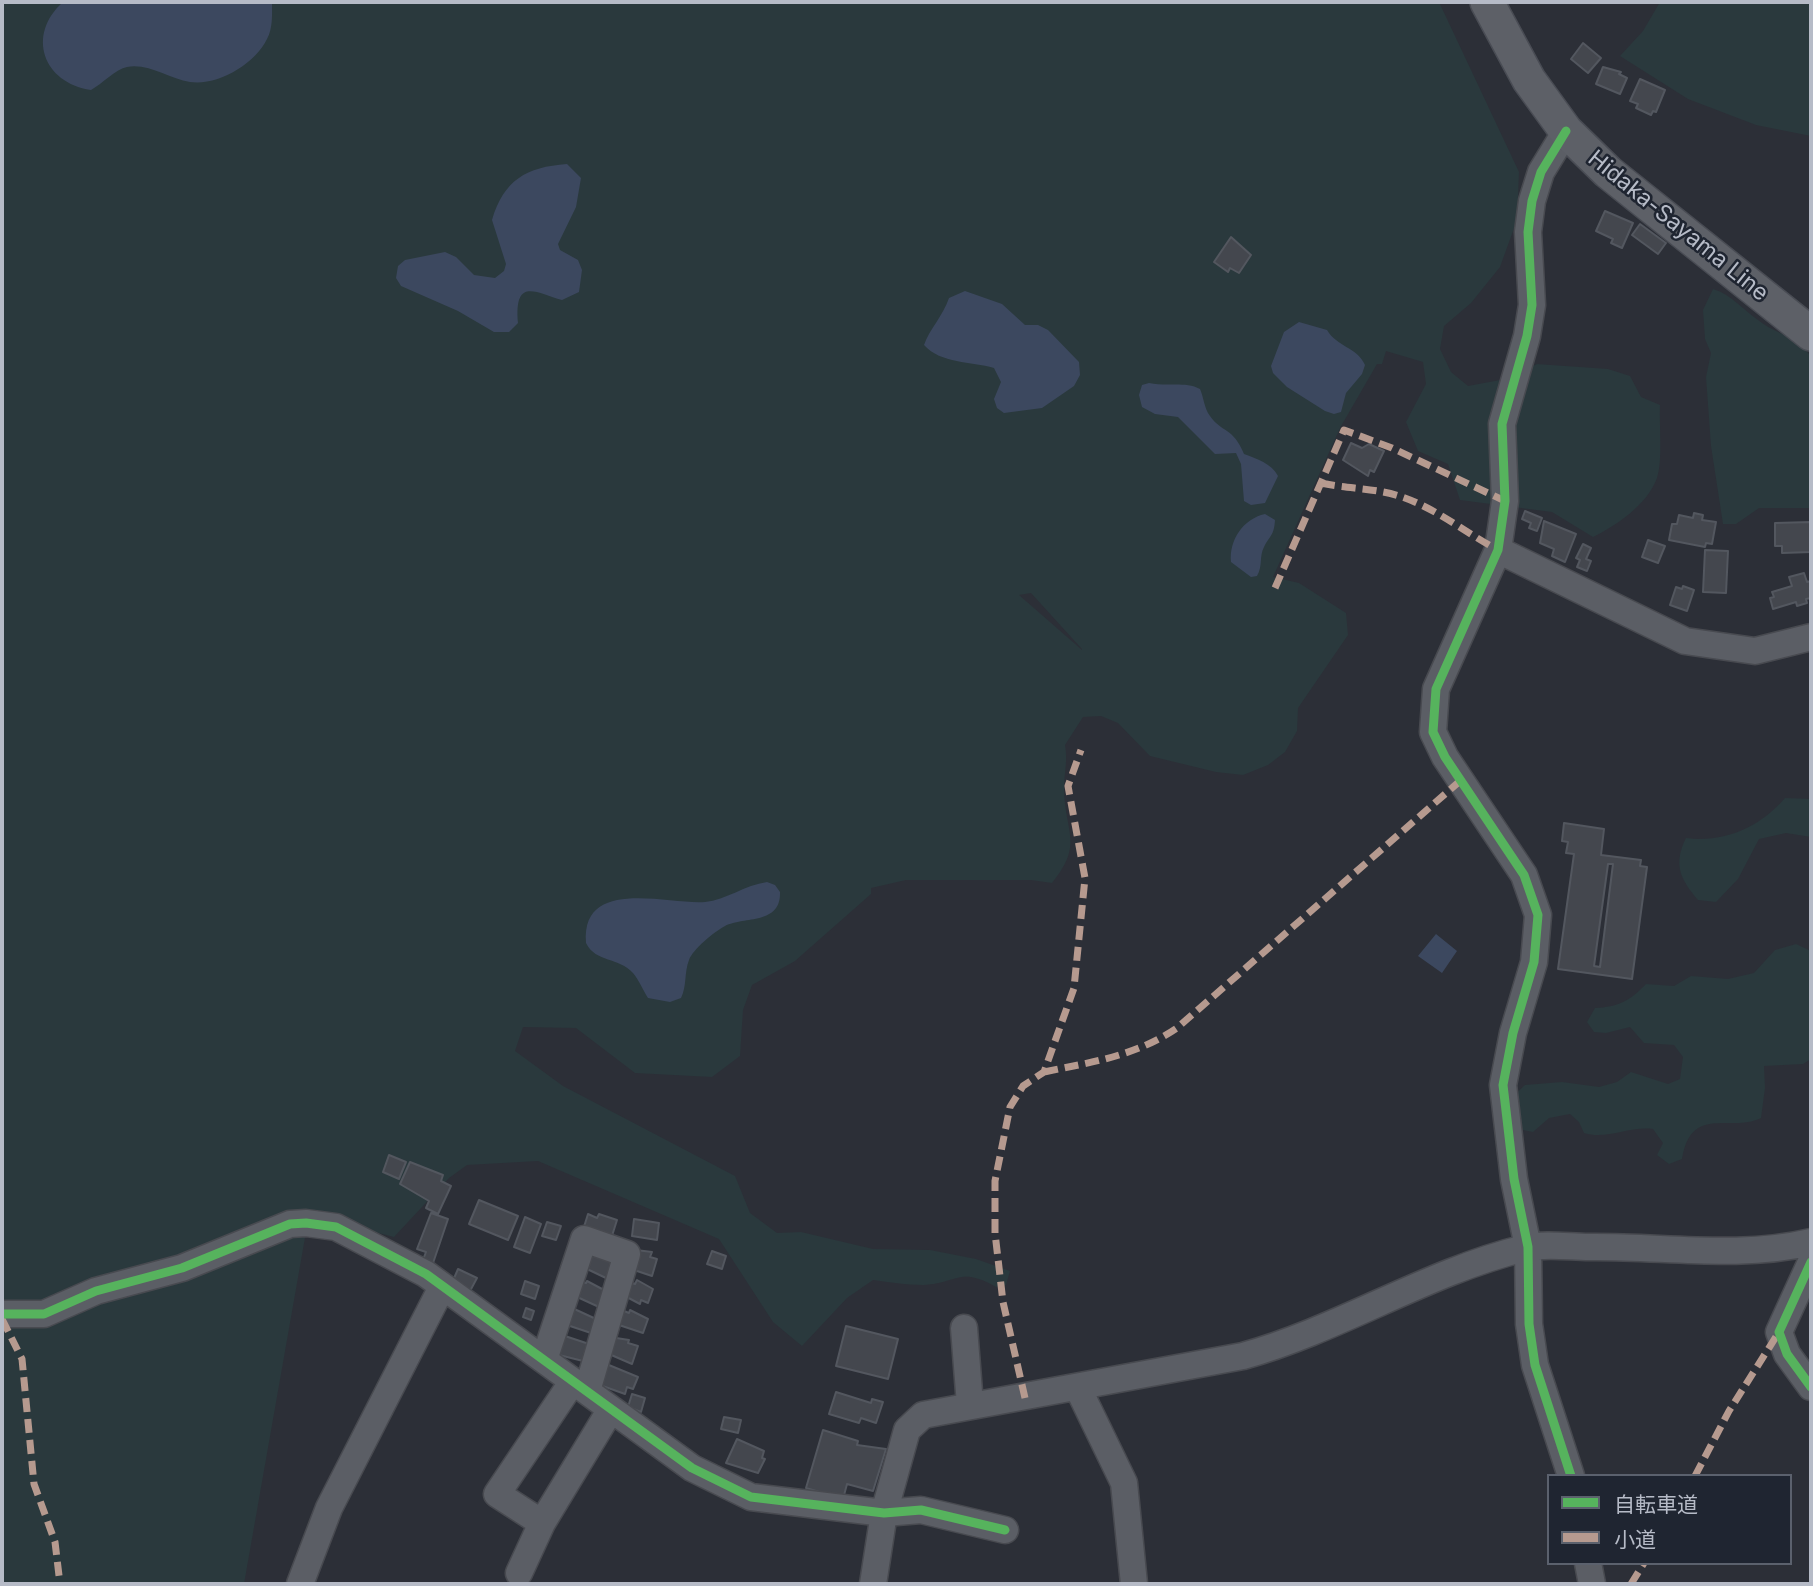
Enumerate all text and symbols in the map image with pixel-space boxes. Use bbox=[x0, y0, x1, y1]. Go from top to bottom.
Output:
street label: Hidaka-Sayama Line bbox=[1582, 145, 1774, 307]
legend bbox=[1547, 1474, 1792, 1565]
text: 自転車道 bbox=[1614, 1492, 1698, 1517]
text: 小道 bbox=[1614, 1527, 1656, 1552]

